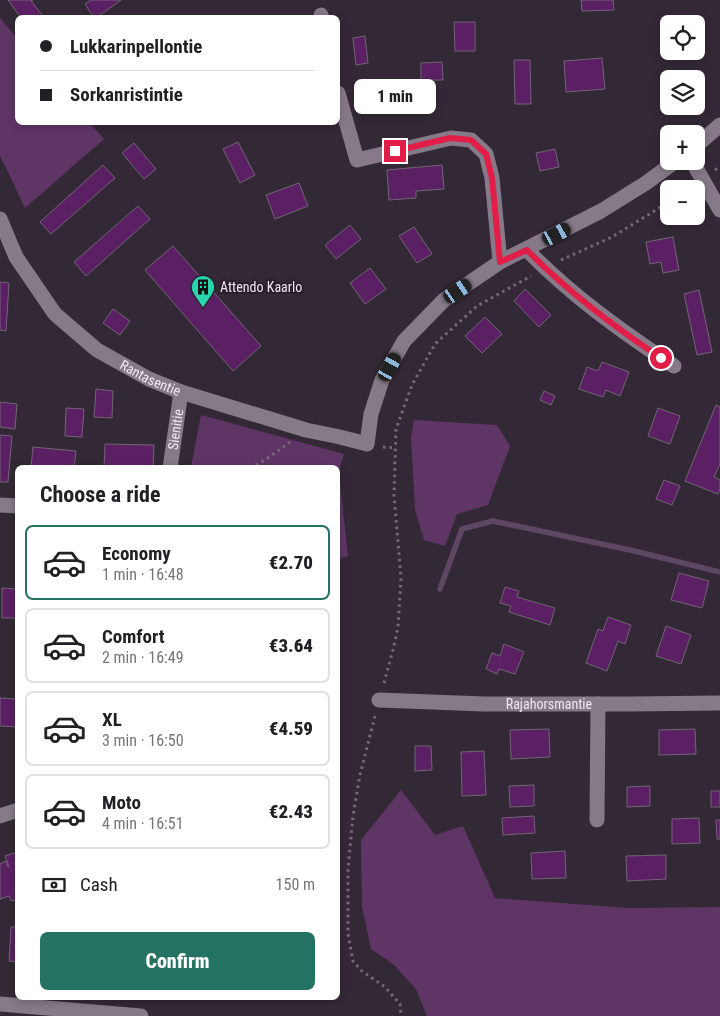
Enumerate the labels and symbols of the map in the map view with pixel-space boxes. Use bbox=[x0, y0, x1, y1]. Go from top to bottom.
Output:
callout: 1 min bbox=[354, 78, 436, 114]
route end bbox=[384, 140, 406, 162]
car bbox=[540, 220, 573, 248]
building icon: Attendo Kaarlo bbox=[190, 274, 216, 308]
car bbox=[441, 276, 474, 306]
place label: Attendo Kaarlo bbox=[220, 279, 302, 295]
route start bbox=[650, 347, 672, 369]
car bbox=[376, 350, 403, 384]
street label: Rantasentie bbox=[117, 356, 184, 399]
street label: Sienitie bbox=[165, 408, 187, 451]
street label: Rajahorsmantie bbox=[506, 696, 593, 712]

